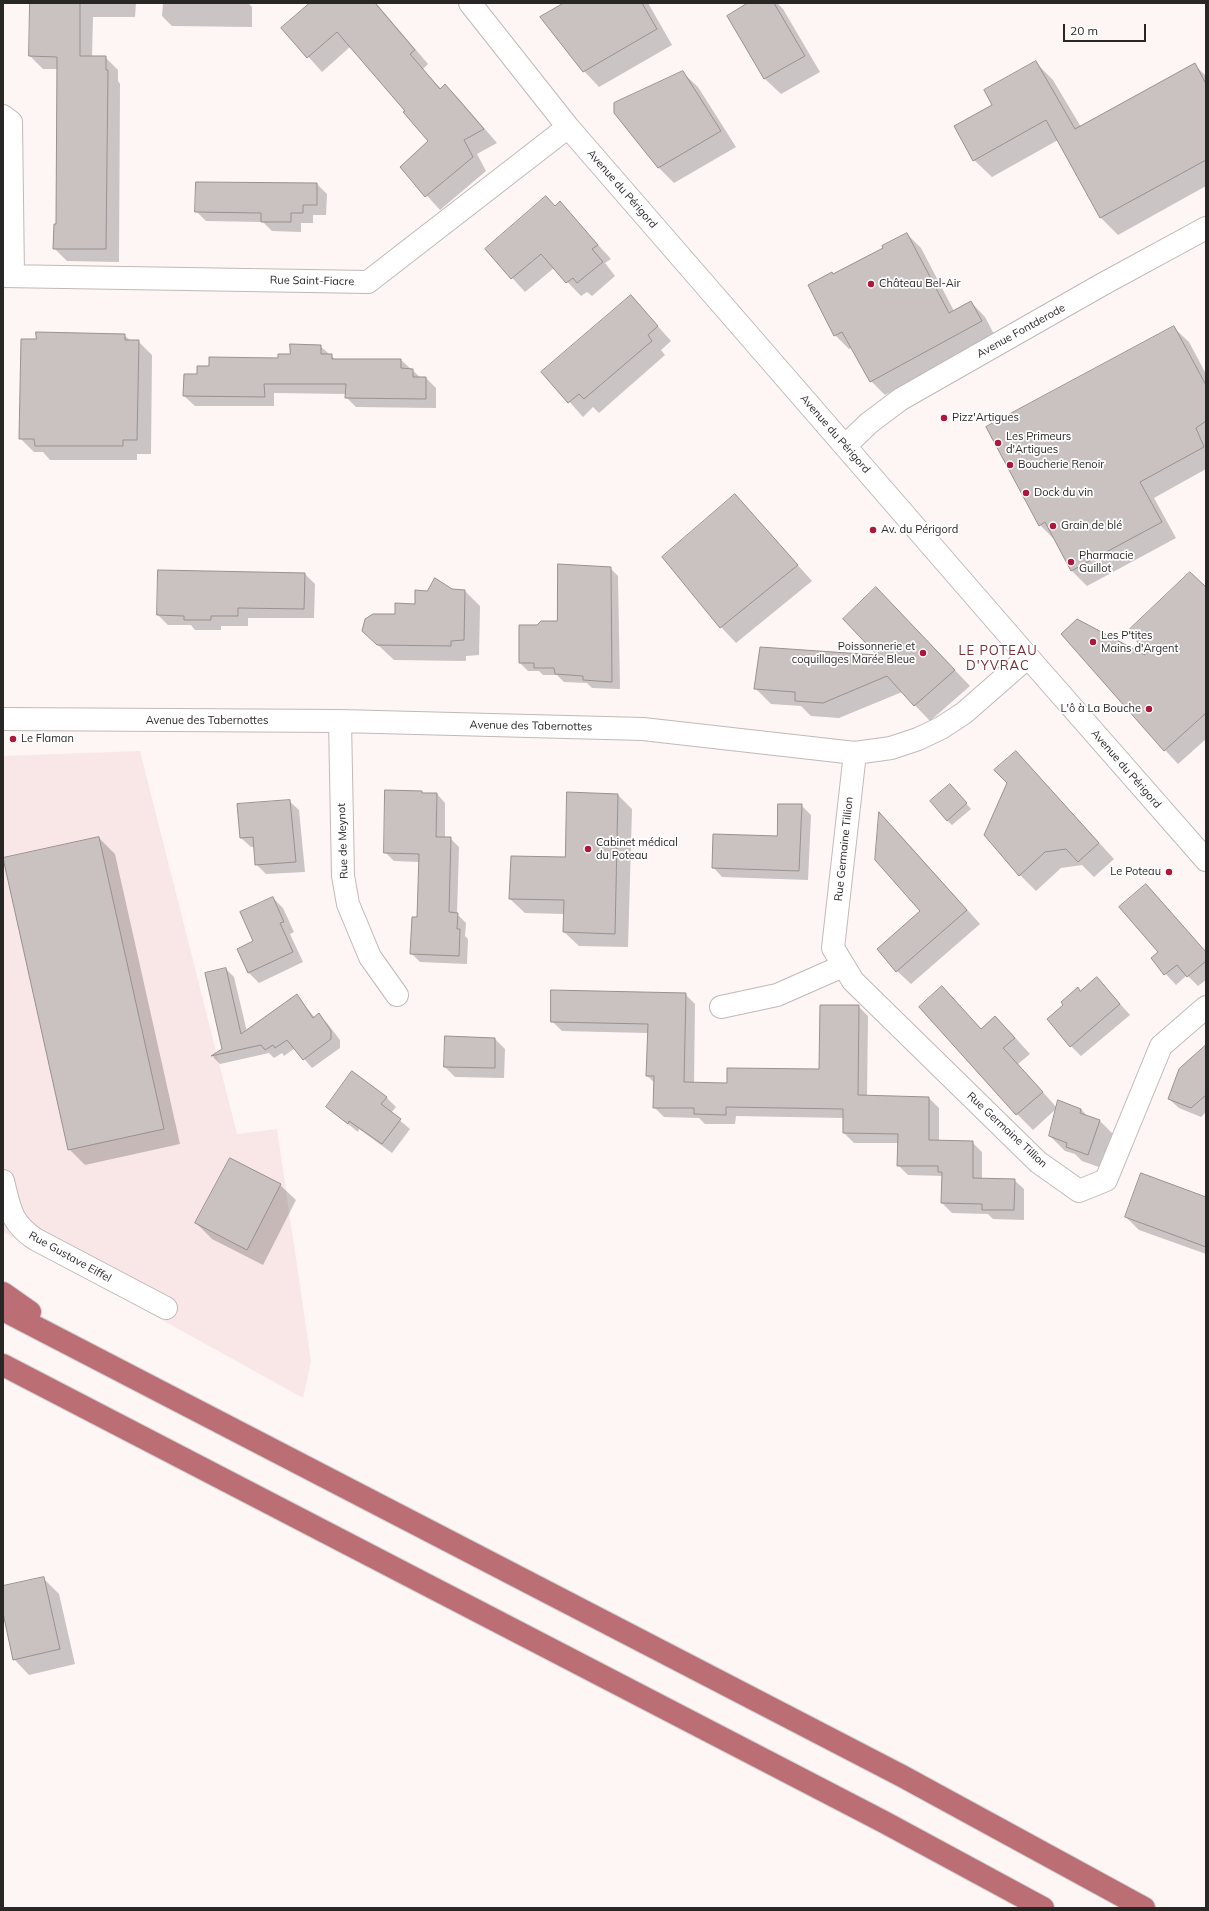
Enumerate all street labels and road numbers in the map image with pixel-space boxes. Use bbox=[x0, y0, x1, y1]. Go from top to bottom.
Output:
street label: Avenue du Périgord bbox=[584, 147, 660, 231]
street label: Rue Saint-Fiacre bbox=[270, 274, 354, 288]
street label: Avenue Fontderode bbox=[974, 301, 1068, 361]
street label: Avenue du Périgord bbox=[797, 392, 873, 476]
street label: Avenue des Tabernottes bbox=[146, 714, 268, 728]
street label: Avenue des Tabernottes bbox=[470, 718, 592, 734]
street label: Avenue du Périgord bbox=[1088, 727, 1164, 811]
street label: Rue Germaine Tillion bbox=[832, 796, 856, 902]
street label: Rue de Meynot bbox=[335, 803, 351, 879]
street label: Rue Germaine Tillion bbox=[964, 1089, 1050, 1171]
street label: Rue Gustave Eiffel bbox=[26, 1229, 114, 1285]

